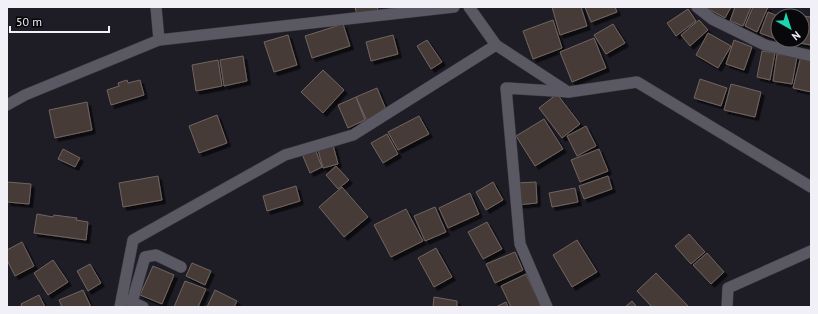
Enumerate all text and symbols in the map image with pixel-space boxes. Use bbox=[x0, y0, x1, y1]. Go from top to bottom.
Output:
scale bar bbox=[10, 8, 109, 34]
north arrow bbox=[770, 8, 810, 48]
text: 50 m bbox=[16, 14, 42, 29]
text: N bbox=[789, 28, 804, 43]

